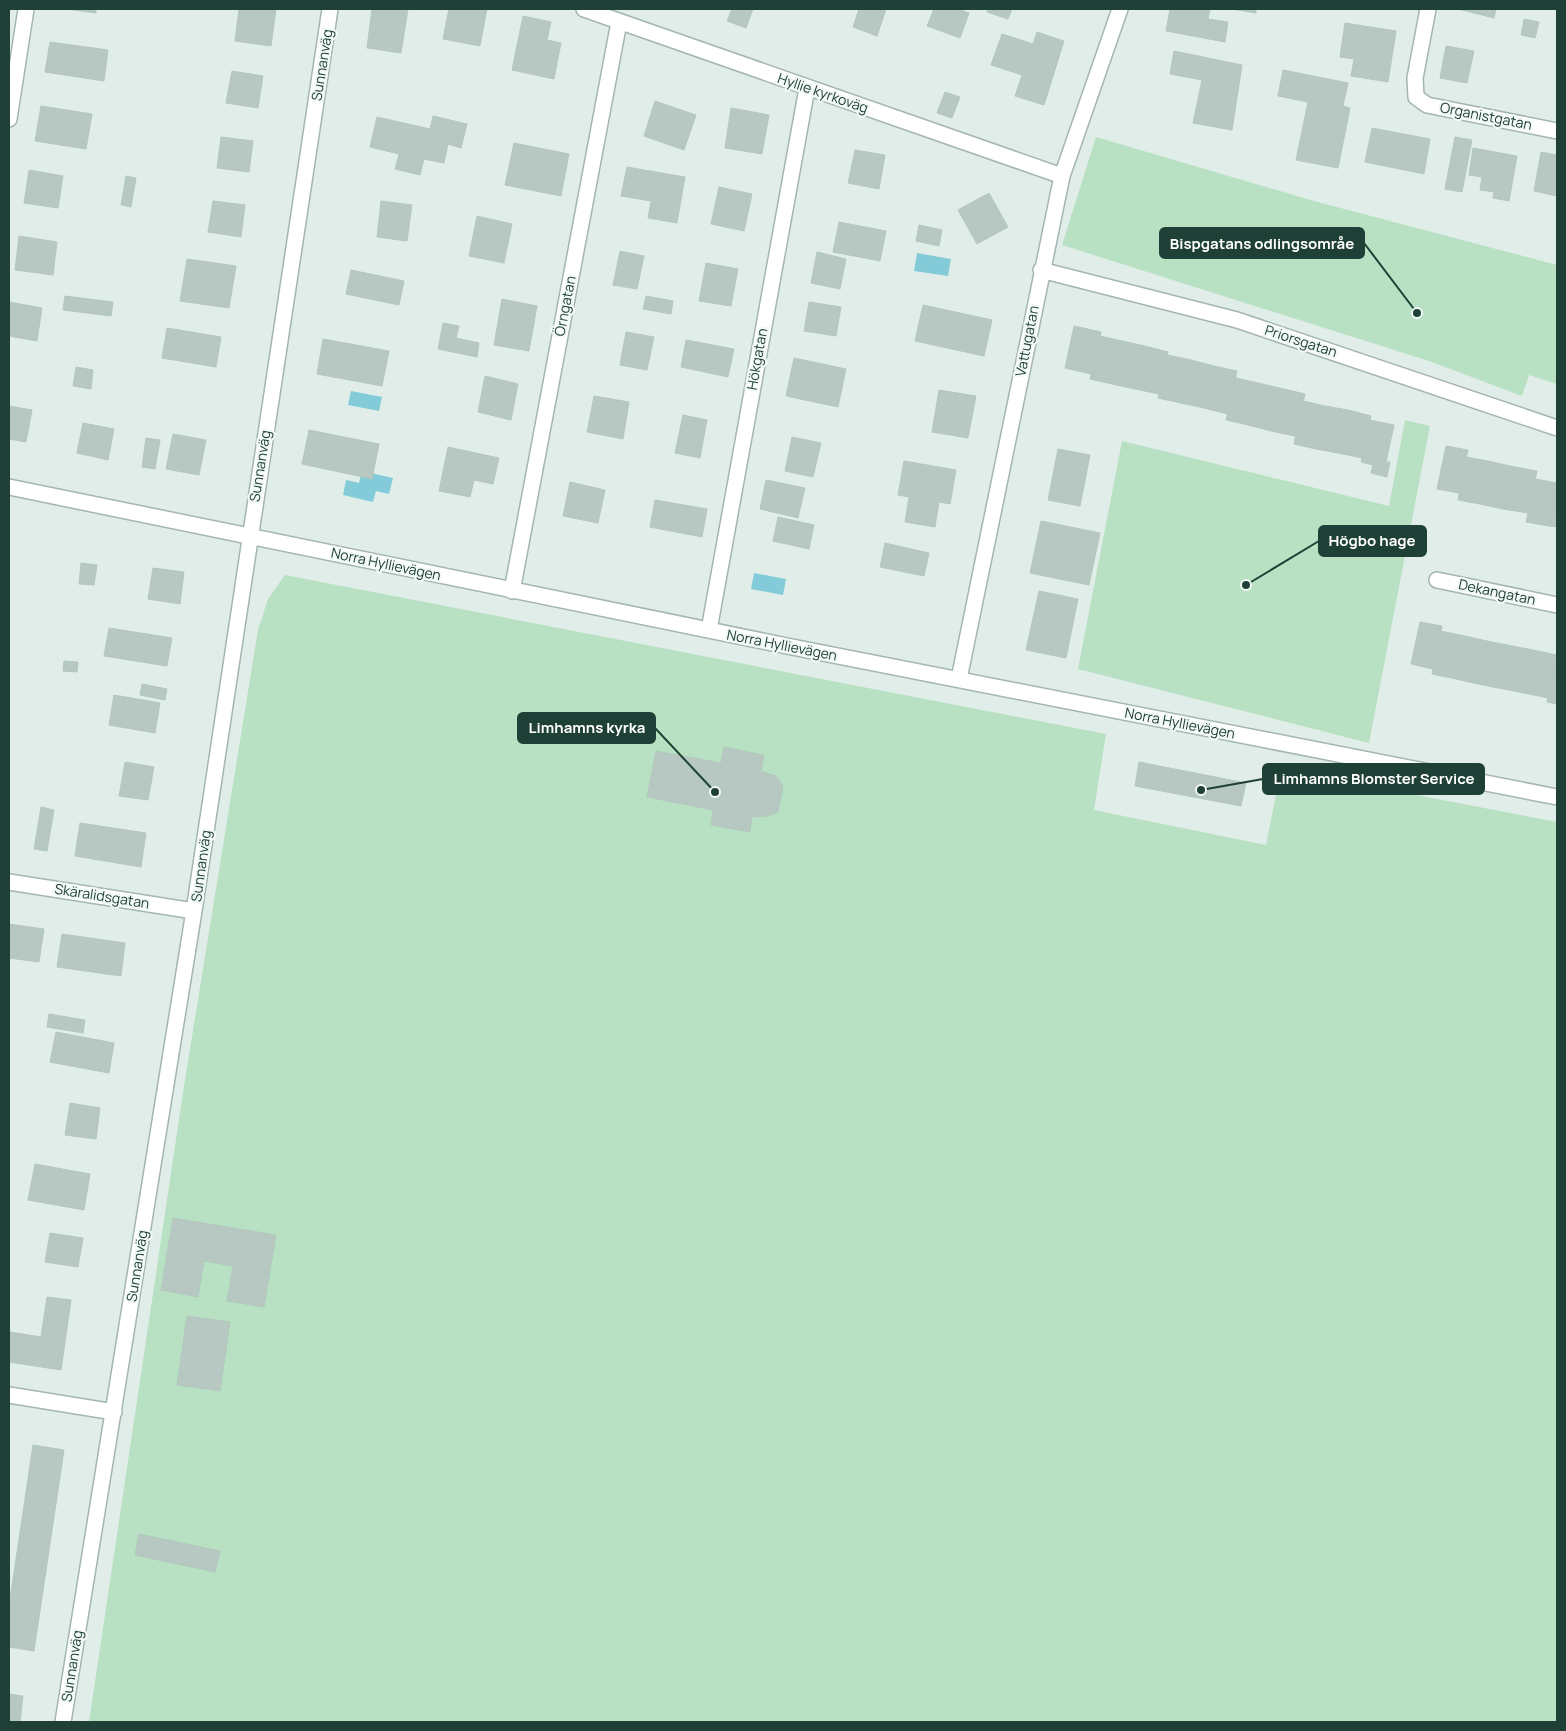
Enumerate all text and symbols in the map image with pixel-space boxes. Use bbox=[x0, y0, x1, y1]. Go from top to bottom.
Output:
street label: Sunnanväg bbox=[306, 28, 337, 102]
street label: Hyllie kyrkoväg bbox=[775, 68, 871, 117]
street label: Organistgatan bbox=[1438, 97, 1534, 134]
callout: Bispgatans odlingsområe bbox=[1160, 228, 1364, 258]
text: Bispgatans odlingsområe bbox=[1170, 233, 1354, 254]
street label: Örngatan bbox=[549, 274, 580, 338]
street label: Vattugatan bbox=[1010, 304, 1043, 378]
street label: Priorsgatan bbox=[1263, 320, 1340, 361]
street label: Hökgatan bbox=[742, 326, 771, 391]
street label: Sunnanväg bbox=[244, 429, 275, 503]
callout: Högbo hage bbox=[1319, 526, 1426, 556]
text: Högbo hage bbox=[1328, 530, 1416, 551]
street label: Norra Hyllievägen bbox=[329, 543, 443, 584]
street label: Dekangatan bbox=[1457, 574, 1537, 609]
street label: Norra Hyllievägen bbox=[725, 624, 839, 665]
street label: Norra Hyllievägen bbox=[1123, 702, 1237, 743]
callout: Limhamns kyrka bbox=[518, 713, 655, 743]
text: Limhamns kyrka bbox=[529, 717, 645, 738]
callout: Limhamns Blomster Service bbox=[1263, 764, 1484, 794]
text: Limhamns Blomster Service bbox=[1273, 768, 1475, 789]
street label: Sunnanväg bbox=[186, 829, 215, 903]
street label: Skäralidsgatan bbox=[53, 879, 151, 912]
street label: Sunnanväg bbox=[121, 1229, 152, 1303]
street label: Sunnanväg bbox=[56, 1629, 87, 1703]

